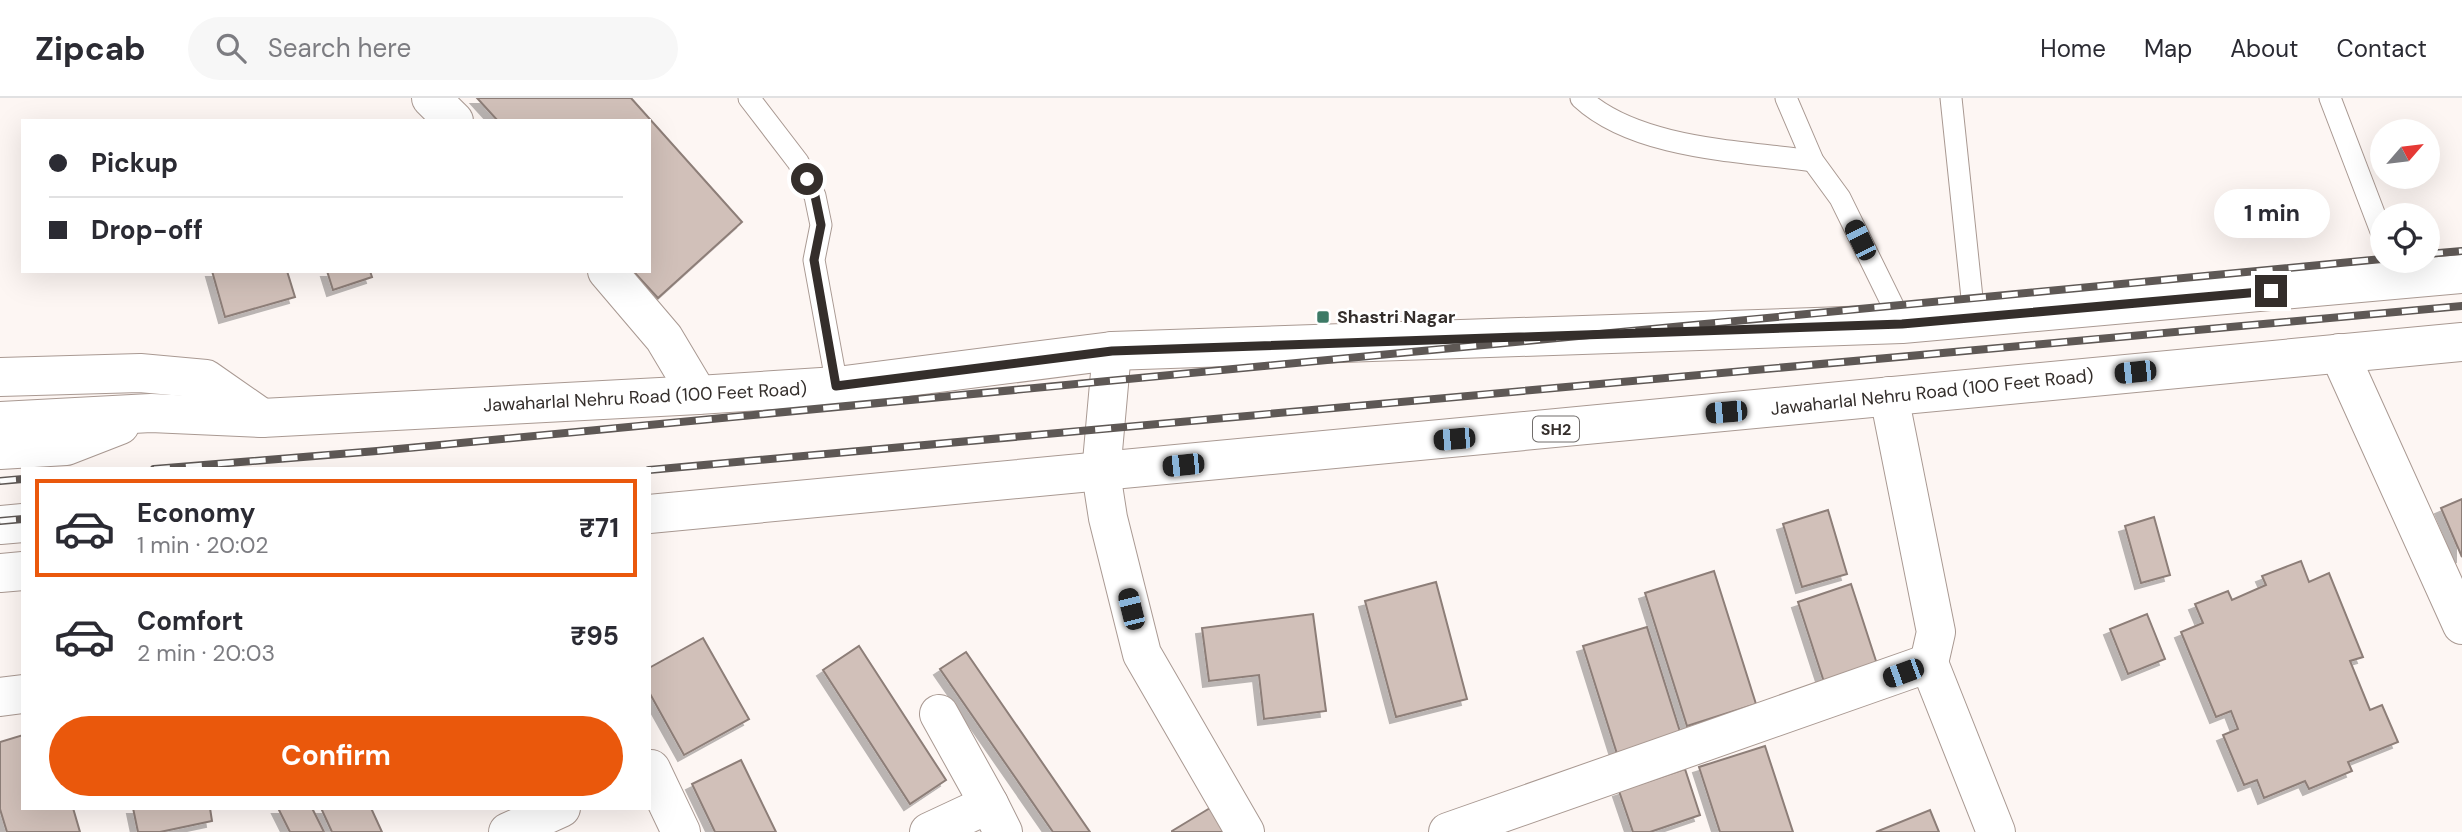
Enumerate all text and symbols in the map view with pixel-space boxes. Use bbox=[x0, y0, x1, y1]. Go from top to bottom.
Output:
search box bbox=[188, 17, 678, 80]
text: Zipcab bbox=[35, 27, 146, 70]
icon: search bbox=[212, 29, 250, 67]
text: Search here bbox=[268, 31, 411, 65]
text: Home bbox=[2040, 33, 2106, 64]
text: Map bbox=[2144, 33, 2192, 64]
text: About bbox=[2230, 33, 2299, 64]
text: Contact bbox=[2337, 33, 2427, 64]
north arrow bbox=[2370, 119, 2440, 189]
map controls bbox=[2370, 119, 2440, 273]
text: Pickup bbox=[91, 146, 178, 180]
route start bbox=[791, 163, 823, 195]
callout: 1 min bbox=[2213, 190, 2329, 238]
text: 1 min bbox=[2244, 198, 2300, 228]
button: locate bbox=[2370, 203, 2440, 273]
text: Drop-off bbox=[91, 213, 203, 247]
car bbox=[1842, 217, 1879, 263]
route end bbox=[2255, 275, 2287, 307]
place label: Shastri Nagar bbox=[1337, 305, 1455, 329]
marker: Shastri Nagar bbox=[1315, 309, 1331, 325]
car bbox=[2114, 359, 2157, 385]
street label: Jawaharlal Nehru Road (100 Feet Road) bbox=[1769, 363, 2095, 421]
street label: Jawaharlal Nehru Road (100 Feet Road) bbox=[482, 377, 808, 417]
car bbox=[1705, 400, 1748, 424]
road number: SH2 bbox=[1533, 416, 1579, 442]
car bbox=[1433, 427, 1476, 451]
car bbox=[1162, 452, 1205, 478]
text: Economy bbox=[137, 496, 255, 530]
icon: car bbox=[53, 497, 116, 560]
text: ₹71 bbox=[579, 511, 619, 545]
text: 1 min · 20:02 bbox=[137, 530, 268, 560]
car bbox=[1116, 586, 1147, 632]
text: Comfort bbox=[137, 604, 243, 638]
icon: car bbox=[53, 605, 116, 668]
text: ₹95 bbox=[570, 619, 619, 653]
text: 2 min · 20:03 bbox=[137, 638, 275, 668]
car bbox=[1880, 656, 1927, 690]
button: Confirm bbox=[49, 716, 623, 796]

